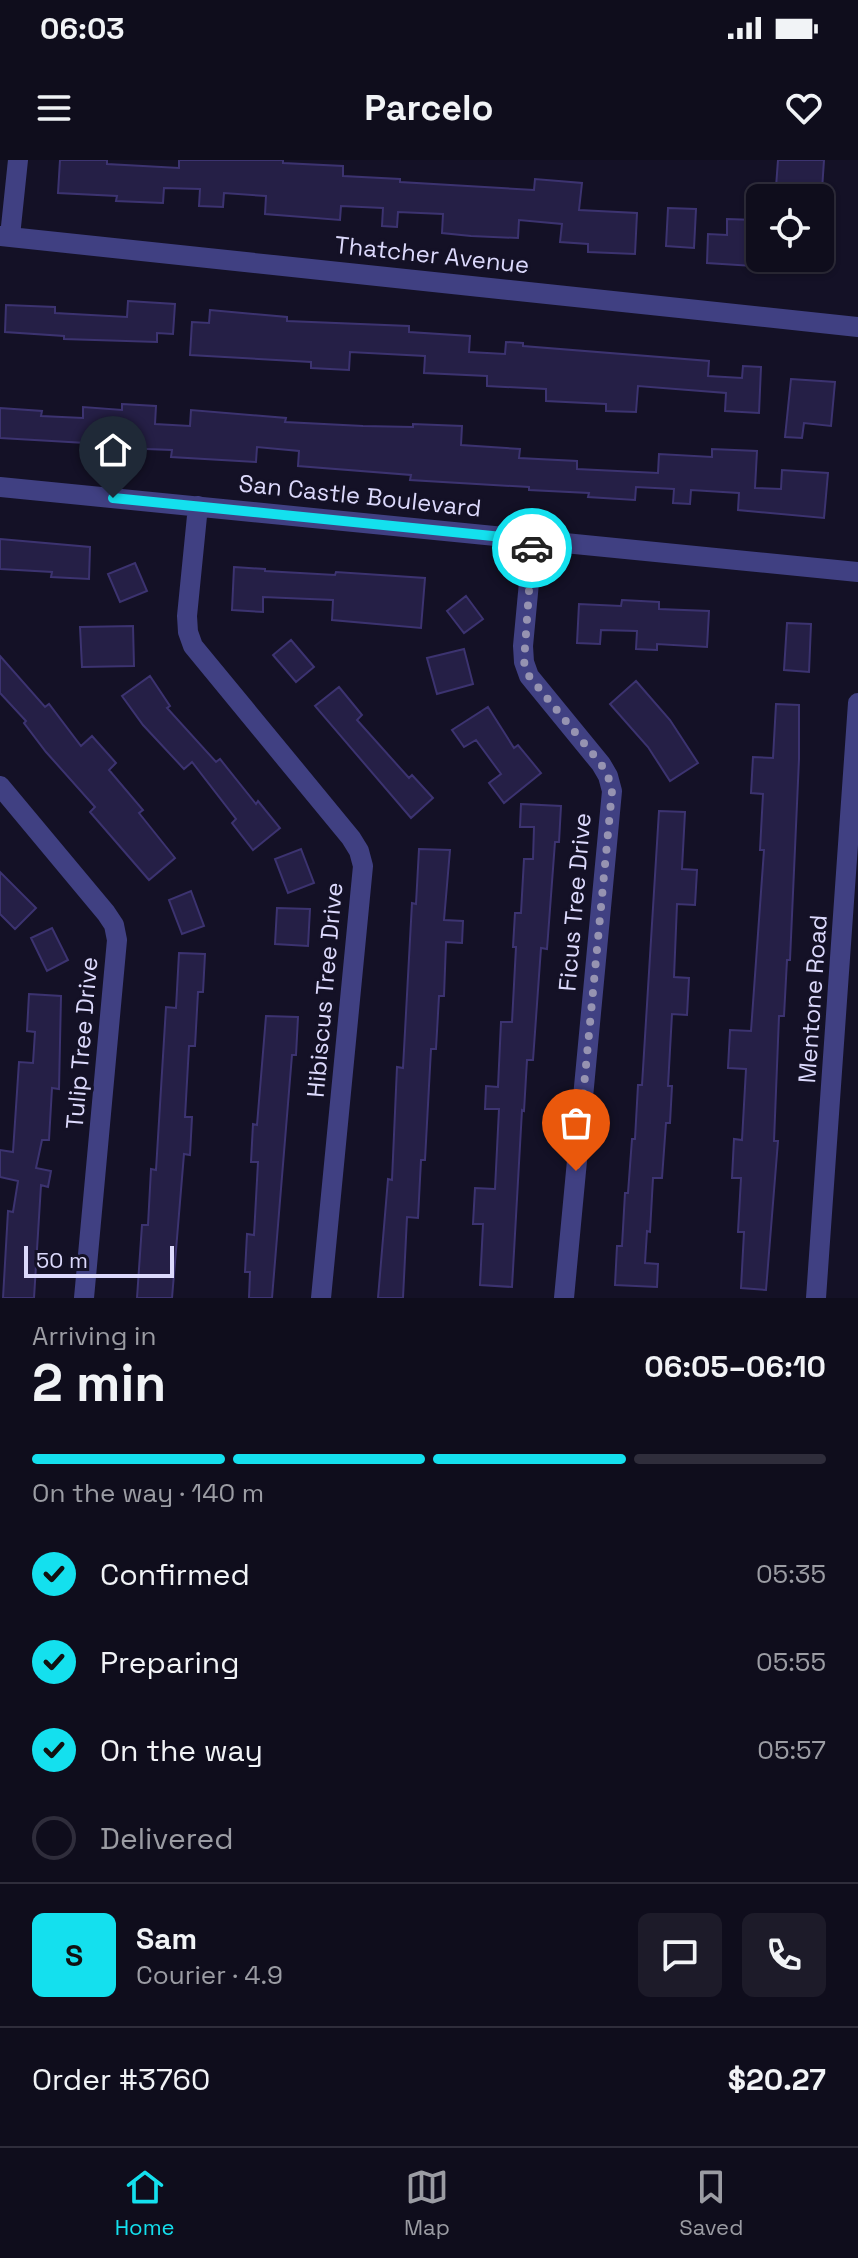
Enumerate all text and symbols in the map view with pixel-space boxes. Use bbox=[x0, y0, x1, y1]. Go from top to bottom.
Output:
text: 06:03 bbox=[40, 9, 125, 48]
text: Parcelo bbox=[364, 85, 494, 131]
icon: menu bbox=[32, 86, 76, 130]
icon: heart bbox=[782, 86, 826, 130]
map controls bbox=[746, 184, 834, 272]
button: locate bbox=[746, 184, 834, 272]
street label: Thatcher Avenue bbox=[333, 229, 531, 280]
pin bbox=[79, 416, 147, 498]
icon: home bbox=[91, 428, 135, 472]
street label: San Castle Boulevard bbox=[237, 467, 483, 524]
courier bbox=[492, 508, 572, 588]
icon: car bbox=[510, 526, 554, 570]
street label: Ficus Tree Drive bbox=[551, 811, 598, 993]
street label: Hibiscus Tree Drive bbox=[300, 881, 349, 1099]
street label: Mentone Road bbox=[791, 914, 834, 1084]
street label: Tulip Tree Drive bbox=[59, 956, 104, 1130]
pin bbox=[542, 1089, 610, 1171]
icon: bag bbox=[554, 1101, 598, 1145]
scale bar bbox=[24, 1242, 174, 1278]
text: 50 m bbox=[36, 1246, 88, 1274]
text: Arriving in bbox=[32, 1319, 156, 1353]
text: 06:05–06:10 bbox=[644, 1347, 826, 1386]
text: 2 min bbox=[32, 1350, 166, 1416]
text: On the way · 140 m bbox=[32, 1476, 264, 1510]
icon: check bbox=[32, 1552, 76, 1596]
text: Confirmed bbox=[100, 1555, 250, 1594]
text: 05:35 bbox=[756, 1557, 826, 1591]
icon: check bbox=[32, 1640, 76, 1684]
text: Preparing bbox=[100, 1643, 239, 1682]
text: 05:55 bbox=[756, 1645, 826, 1679]
icon: check bbox=[32, 1728, 76, 1772]
text: On the way bbox=[100, 1731, 263, 1770]
text: 05:57 bbox=[757, 1733, 826, 1767]
text: Delivered bbox=[100, 1819, 234, 1858]
button: chat bbox=[638, 1913, 722, 1997]
button: phone bbox=[742, 1913, 826, 1997]
text: Sam bbox=[136, 1919, 197, 1958]
text: S bbox=[65, 1936, 83, 1975]
text: Courier · 4.9 bbox=[136, 1958, 283, 1992]
text: Order #3760 bbox=[32, 2060, 210, 2099]
text: $20.27 bbox=[728, 2060, 826, 2099]
tab: Home bbox=[115, 2165, 175, 2241]
tab: Map bbox=[404, 2165, 450, 2241]
tab: Saved bbox=[679, 2165, 743, 2241]

